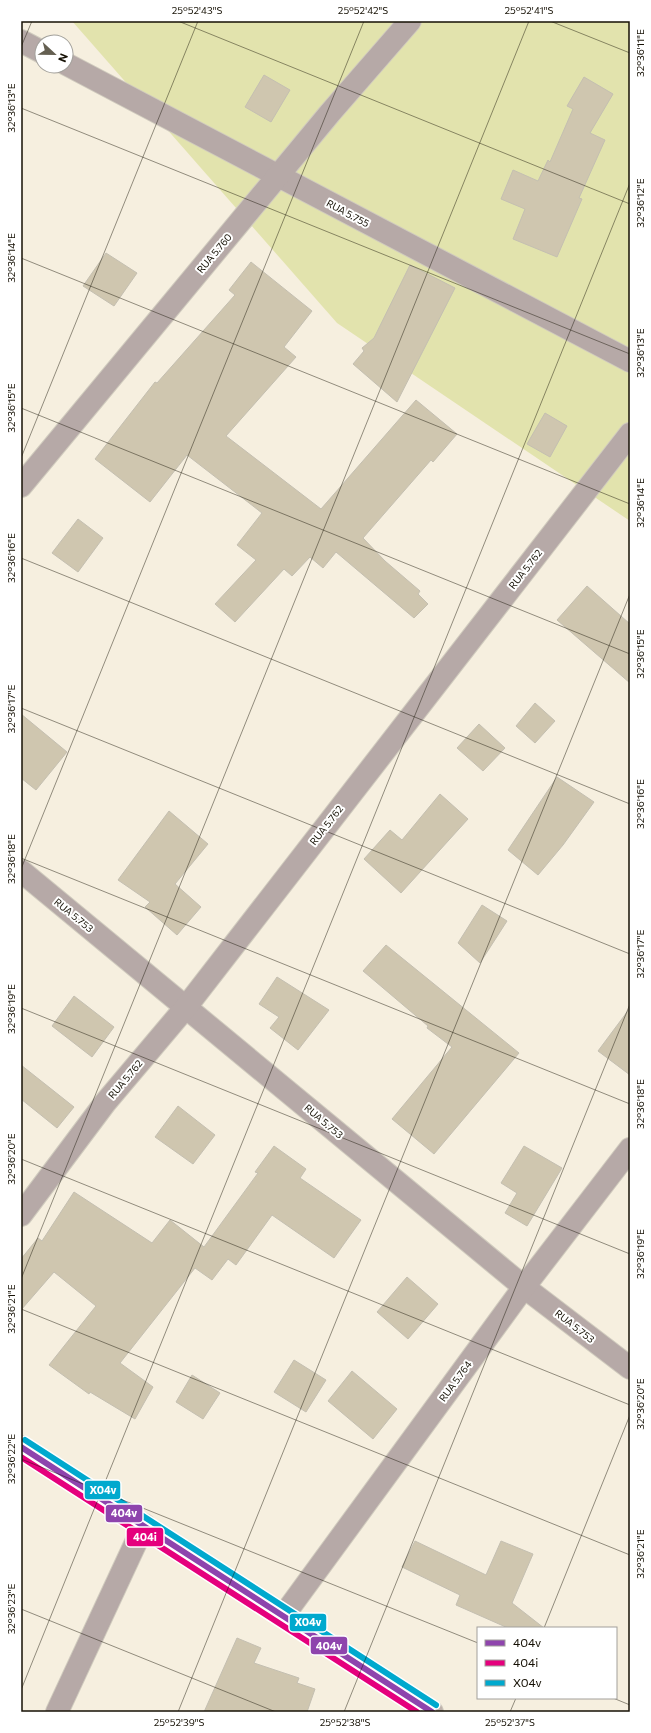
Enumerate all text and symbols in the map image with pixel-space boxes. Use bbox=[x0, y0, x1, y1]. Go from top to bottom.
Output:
text: 25°52'43"S bbox=[172, 4, 222, 16]
text: 25°52'42"S bbox=[338, 4, 388, 16]
text: 25°52'41"S bbox=[505, 4, 554, 16]
text: 32°36'11"E bbox=[634, 29, 646, 77]
north arrow bbox=[34, 34, 74, 74]
text: N bbox=[56, 52, 71, 64]
text: 32°36'13"E bbox=[5, 83, 17, 133]
text: 32°36'12"E bbox=[634, 178, 646, 228]
street label: RUA 5.755 bbox=[324, 197, 372, 229]
street label: RUA 5.760 bbox=[194, 231, 234, 275]
text: 32°36'14"E bbox=[5, 233, 17, 283]
text: 32°36'13"E bbox=[634, 328, 646, 378]
text: 32°36'15"E bbox=[5, 383, 17, 433]
text: 32°36'14"E bbox=[634, 478, 646, 528]
text: 32°36'16"E bbox=[5, 533, 17, 583]
street label: RUA 5.762 bbox=[506, 546, 544, 591]
text: 32°36'15"E bbox=[634, 629, 646, 679]
text: 32°36'17"E bbox=[5, 684, 17, 734]
text: 32°36'16"E bbox=[634, 779, 646, 829]
street label: RUA 5.762 bbox=[307, 802, 345, 847]
text: 32°36'18"E bbox=[5, 834, 17, 884]
street label: RUA 5.753 bbox=[52, 896, 96, 935]
text: 32°36'17"E bbox=[634, 929, 646, 979]
text: 32°36'19"E bbox=[5, 984, 17, 1034]
street label: RUA 5.762 bbox=[105, 1057, 145, 1101]
text: 32°36'18"E bbox=[634, 1079, 646, 1129]
street label: RUA 5.753 bbox=[302, 1101, 346, 1141]
text: 32°36'20"E bbox=[5, 1133, 17, 1185]
text: 32°36'19"E bbox=[634, 1229, 646, 1279]
text: 32°36'21"E bbox=[5, 1284, 17, 1334]
street label: RUA 5.753 bbox=[553, 1307, 597, 1345]
street label: RUA 5.764 bbox=[436, 1358, 474, 1404]
text: 32°36'20"E bbox=[634, 1378, 646, 1430]
text: 32°36'22"E bbox=[5, 1434, 17, 1484]
line badge: X04v bbox=[84, 1480, 121, 1500]
text: X04v bbox=[89, 1483, 117, 1496]
line badge: 404v bbox=[105, 1504, 143, 1523]
text: 404v bbox=[111, 1506, 137, 1519]
line badge: 404i bbox=[126, 1527, 164, 1547]
text: 32°36'21"E bbox=[634, 1529, 646, 1579]
text: 404i bbox=[133, 1530, 157, 1543]
text: 32°36'23"E bbox=[5, 1584, 17, 1634]
line badge: X04v bbox=[289, 1613, 327, 1632]
text: X04v bbox=[294, 1615, 322, 1628]
legend bbox=[477, 1627, 617, 1699]
text: 404v bbox=[513, 1635, 541, 1649]
line badge: 404v bbox=[310, 1636, 348, 1655]
text: 404v bbox=[316, 1639, 342, 1652]
text: 404i bbox=[513, 1655, 538, 1669]
text: X04v bbox=[513, 1675, 542, 1689]
text: 25°52'39"S bbox=[154, 1716, 204, 1728]
text: 25°52'38"S bbox=[320, 1716, 370, 1728]
text: 25°52'37"S bbox=[485, 1716, 535, 1728]

